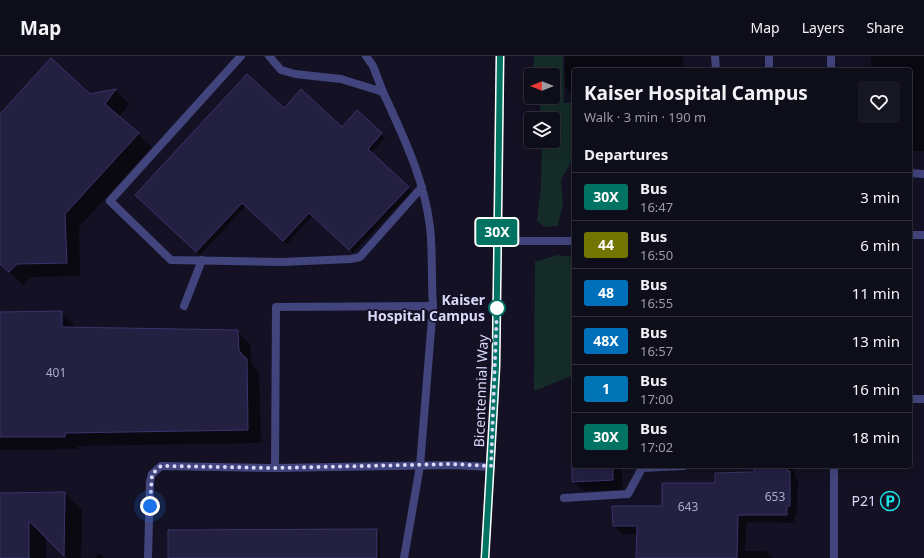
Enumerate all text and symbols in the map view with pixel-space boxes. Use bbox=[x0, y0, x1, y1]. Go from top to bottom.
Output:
text: Map bbox=[20, 15, 61, 41]
text: Map bbox=[751, 18, 780, 37]
text: Layers bbox=[802, 18, 844, 37]
text: Share bbox=[866, 18, 904, 37]
north arrow bbox=[524, 68, 560, 104]
map controls bbox=[524, 68, 560, 148]
text: Kaiser Hospital Campus bbox=[584, 80, 808, 106]
button: heart bbox=[858, 81, 900, 123]
text: Walk · 3 min · 190 m bbox=[584, 108, 706, 126]
button: layers bbox=[524, 112, 560, 148]
text: Departures bbox=[584, 144, 668, 164]
text: Bus bbox=[640, 178, 667, 198]
text: 30X bbox=[593, 187, 619, 206]
text: 3 min bbox=[860, 187, 900, 207]
text: 16:47 bbox=[640, 198, 673, 216]
line badge: 30X bbox=[474, 219, 520, 245]
text: 30X bbox=[484, 222, 510, 241]
text: Bus bbox=[640, 226, 667, 246]
text: 44 bbox=[598, 235, 614, 254]
text: 6 min bbox=[860, 235, 900, 255]
text: 16:50 bbox=[640, 246, 673, 264]
text: Bus bbox=[640, 274, 667, 294]
text: 48 bbox=[598, 283, 614, 302]
text: 11 min bbox=[852, 283, 900, 303]
place label: Kaiser Hospital Campus bbox=[367, 290, 486, 325]
text: 16:55 bbox=[640, 294, 673, 312]
marker: Kaiser Hospital Campus bbox=[488, 299, 506, 317]
text: Bus bbox=[640, 322, 667, 342]
text: 48X bbox=[593, 331, 619, 350]
text: 13 min bbox=[852, 331, 900, 351]
street label: Bicentennial Way bbox=[469, 333, 492, 448]
text: 16:57 bbox=[640, 342, 673, 360]
house number: 401 bbox=[46, 364, 66, 381]
text: Bus bbox=[640, 370, 667, 390]
text: 1 bbox=[602, 379, 610, 398]
text: 16 min bbox=[852, 379, 900, 399]
text: 17:00 bbox=[640, 390, 673, 408]
text: Bus bbox=[640, 418, 667, 438]
text: 30X bbox=[593, 427, 619, 446]
text: 18 min bbox=[852, 427, 900, 447]
text: 17:02 bbox=[640, 438, 673, 456]
house number: 653 bbox=[765, 488, 785, 505]
parking icon: P21 bbox=[879, 490, 901, 512]
place label: P21 bbox=[852, 491, 876, 510]
your location bbox=[140, 496, 160, 516]
house number: 643 bbox=[678, 498, 698, 515]

